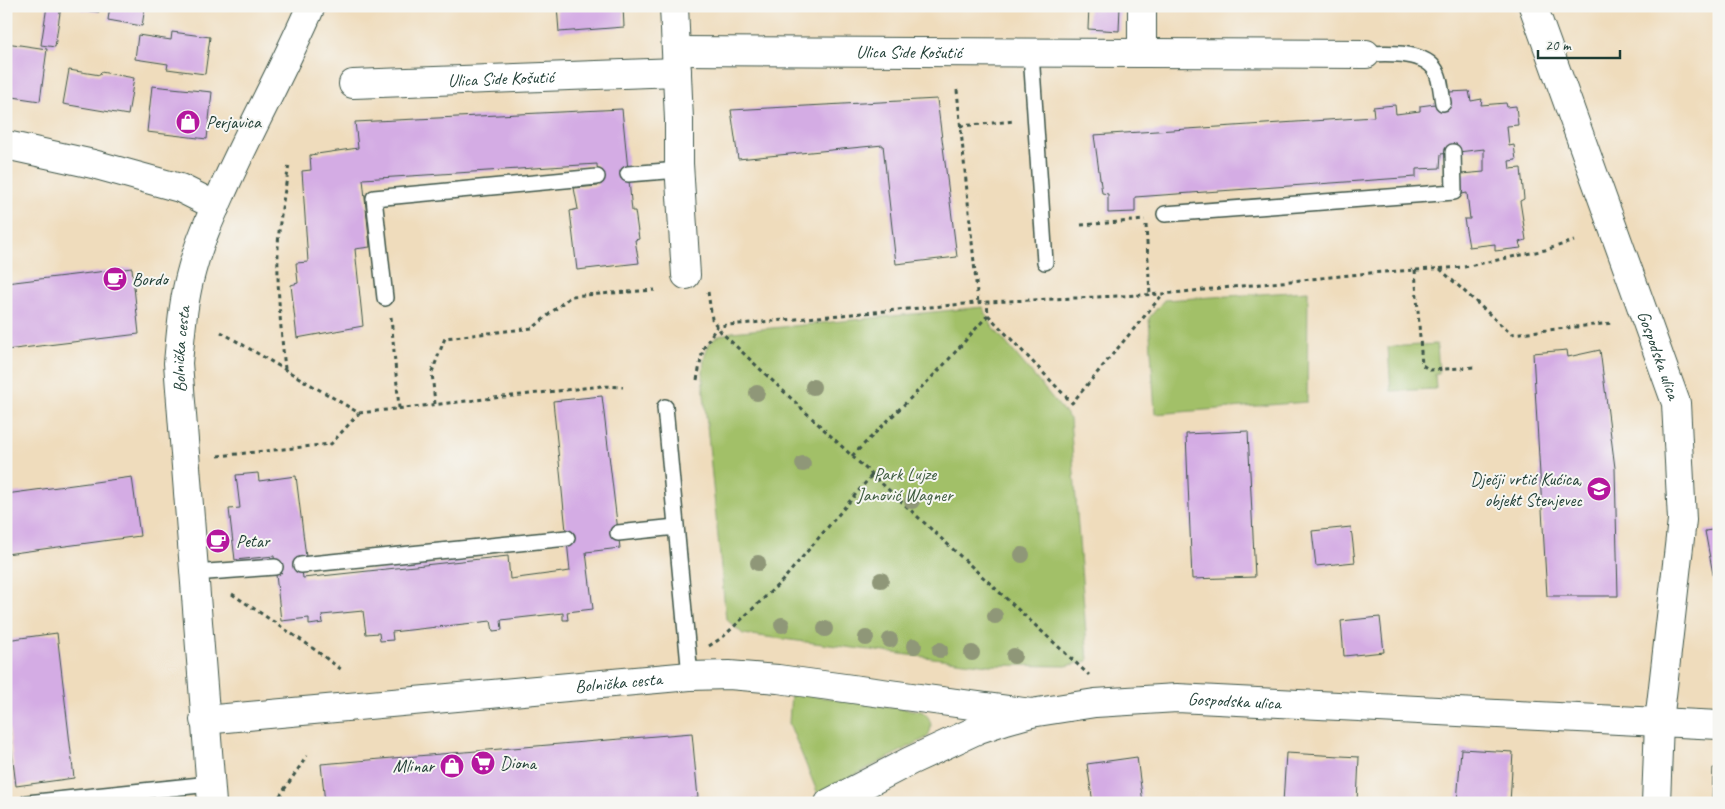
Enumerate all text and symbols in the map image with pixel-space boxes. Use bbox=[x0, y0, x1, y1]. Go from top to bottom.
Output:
scale bar bbox=[1538, 28, 1620, 60]
text: 20 m bbox=[1545, 36, 1572, 55]
street label: Ulica Side Košutić bbox=[856, 41, 965, 63]
street label: Ulica Side Košutić bbox=[447, 65, 557, 91]
shop icon: Perjavica bbox=[175, 109, 201, 135]
place label: Perjavica bbox=[206, 111, 262, 133]
cafe icon: Bordo bbox=[102, 266, 128, 292]
place label: Bordo bbox=[132, 268, 169, 290]
street label: Bolnička cesta bbox=[167, 303, 195, 394]
street label: Gospodska ulica bbox=[1633, 308, 1685, 404]
park label: Park Lujze Janović Wagner bbox=[856, 463, 954, 506]
place label: Dječji vrtić Kućica, objekt Stenjevec bbox=[1470, 468, 1583, 511]
school or university icon: Dječji vrtić Kućica, objekt Stenjevec bbox=[1586, 476, 1612, 502]
cafe icon: Petar bbox=[205, 528, 231, 554]
place label: Petar bbox=[236, 530, 271, 552]
street label: Bolnička cesta bbox=[574, 667, 664, 697]
street label: Gospodska ulica bbox=[1187, 688, 1283, 714]
supermarket icon: Diona bbox=[470, 750, 496, 776]
place label: Diona bbox=[500, 752, 537, 774]
shop icon: Mlinar bbox=[439, 753, 465, 779]
place label: Mlinar bbox=[393, 755, 436, 777]

